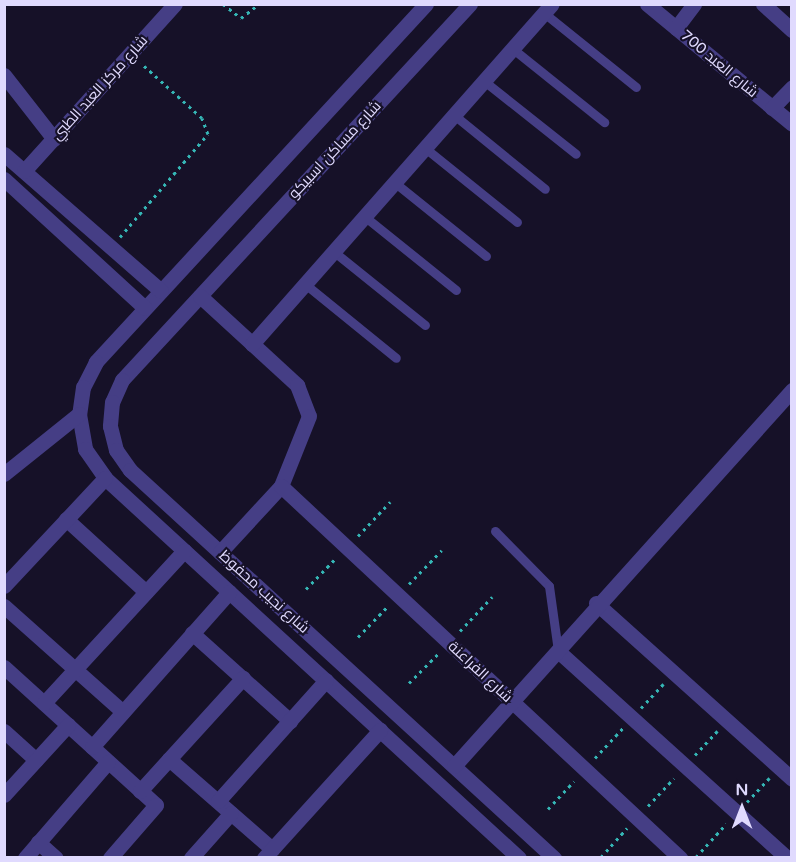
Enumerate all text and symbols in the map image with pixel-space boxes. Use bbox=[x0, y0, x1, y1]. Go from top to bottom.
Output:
street label: شارع العبد 700 bbox=[677, 26, 761, 102]
street label: شارع مركز العبد الطبي bbox=[48, 32, 152, 144]
street label: شارع مساكن اسبيكو bbox=[285, 97, 385, 203]
street label: شارع نجيب محفوظ bbox=[215, 547, 313, 637]
street label: شارع الفراعنة bbox=[444, 638, 516, 706]
north arrow bbox=[712, 778, 772, 838]
text: N bbox=[736, 780, 748, 800]

